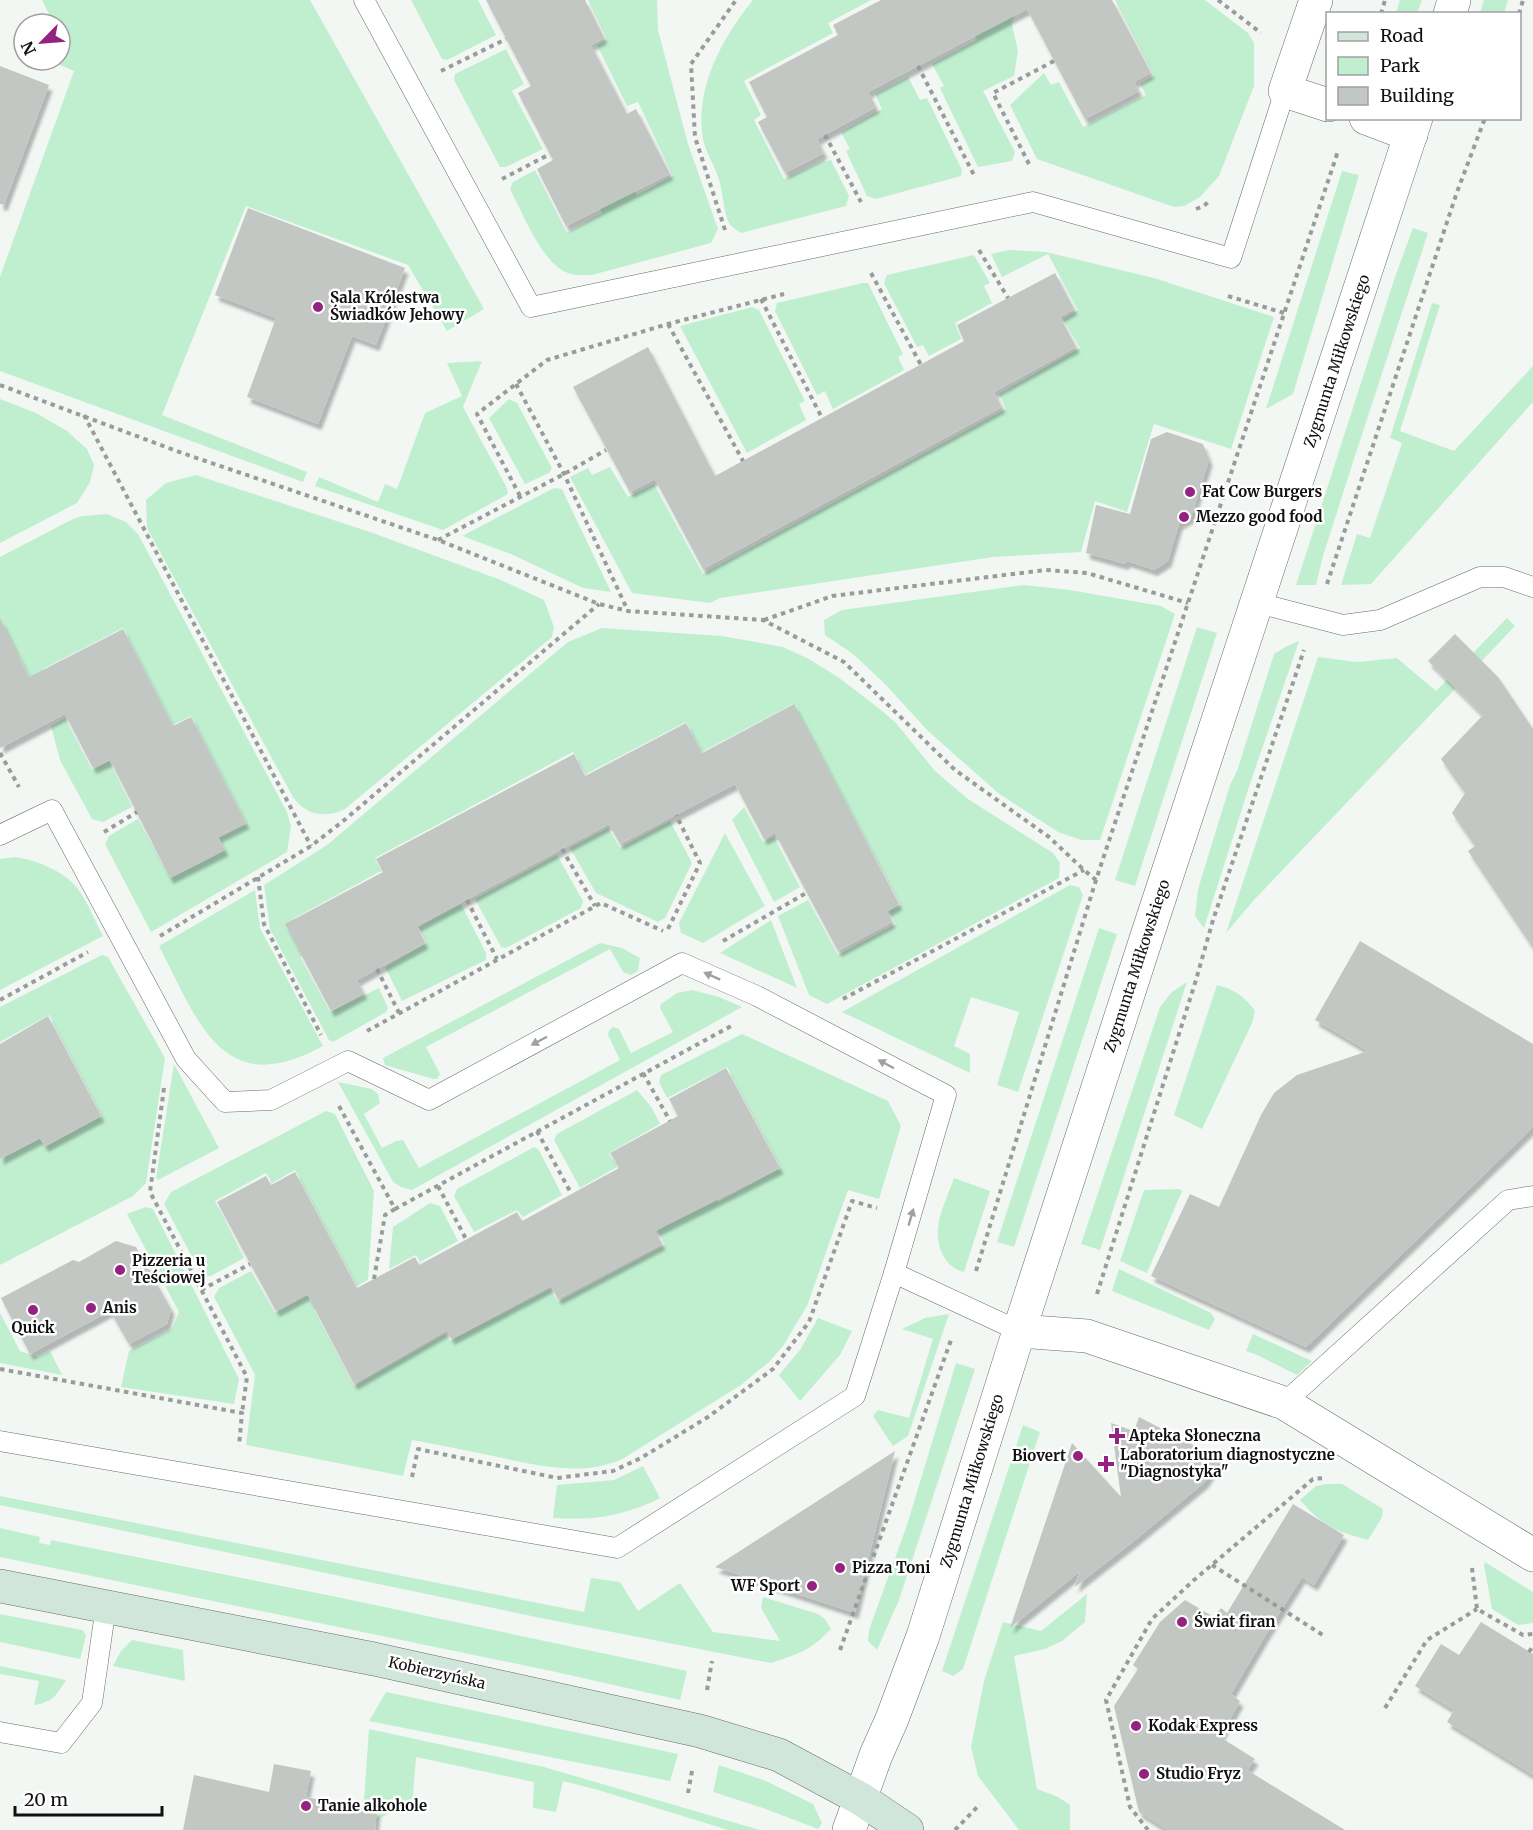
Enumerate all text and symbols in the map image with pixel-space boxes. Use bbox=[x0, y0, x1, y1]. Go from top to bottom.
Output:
north arrow bbox=[12, 12, 72, 72]
legend bbox=[1326, 12, 1521, 120]
text: Road bbox=[1380, 24, 1424, 47]
text: N bbox=[17, 38, 40, 58]
text: Park bbox=[1380, 54, 1421, 77]
text: Building bbox=[1380, 84, 1454, 107]
street label: Zygmunta Miłkowskiego bbox=[1300, 272, 1374, 450]
place label: Sala Królestwa Świadków Jehowy bbox=[330, 288, 464, 324]
marker: Sala Królestwa Świadków Jehowy bbox=[311, 300, 325, 314]
place label: Fat Cow Burgers bbox=[1202, 482, 1322, 501]
marker: Fat Cow Burgers bbox=[1183, 485, 1197, 499]
place label: Mezzo good food bbox=[1196, 507, 1323, 526]
marker: Mezzo good food bbox=[1177, 510, 1191, 524]
street label: Zygmunta Miłkowskiego bbox=[1100, 877, 1174, 1055]
one-way arrow bbox=[703, 972, 720, 981]
one-way arrow bbox=[530, 1036, 547, 1046]
one-way arrow bbox=[877, 1059, 895, 1069]
one-way arrow bbox=[907, 1208, 916, 1226]
place label: Pizzeria u Teściowej bbox=[132, 1251, 206, 1287]
marker: Pizzeria u Teściowej bbox=[113, 1263, 127, 1277]
place label: Anis bbox=[102, 1298, 137, 1317]
marker: Anis bbox=[84, 1301, 98, 1315]
marker: Quick bbox=[26, 1303, 40, 1317]
place label: Quick bbox=[11, 1318, 55, 1337]
street label: Zygmunta Miłkowskiego bbox=[936, 1391, 1007, 1570]
place label: Apteka Słoneczna bbox=[1128, 1426, 1262, 1445]
marker: Apteka Słoneczna bbox=[1110, 1429, 1124, 1443]
place label: Laboratorium diagnostyczne "Diagnostyka" bbox=[1120, 1445, 1335, 1481]
place label: Biovert bbox=[1012, 1446, 1066, 1465]
marker: Biovert bbox=[1071, 1449, 1085, 1463]
marker: Laboratorium diagnostyczne "Diagnostyka" bbox=[1097, 1455, 1115, 1473]
place label: Pizza Toni bbox=[852, 1558, 930, 1577]
marker: Pizza Toni bbox=[833, 1561, 847, 1575]
place label: WF Sport bbox=[730, 1576, 800, 1595]
marker: WF Sport bbox=[805, 1579, 819, 1593]
place label: Świat firan bbox=[1194, 1611, 1275, 1631]
marker: Świat firan bbox=[1175, 1615, 1189, 1629]
street label: Kobierzyńska bbox=[387, 1652, 488, 1693]
place label: Kodak Express bbox=[1148, 1716, 1258, 1735]
marker: Kodak Express bbox=[1129, 1719, 1143, 1733]
place label: Studio Fryz bbox=[1156, 1764, 1241, 1783]
marker: Studio Fryz bbox=[1137, 1767, 1151, 1781]
scale bar bbox=[15, 1779, 162, 1817]
text: 20 m bbox=[24, 1788, 68, 1811]
place label: Tanie alkohole bbox=[318, 1796, 427, 1815]
marker: Tanie alkohole bbox=[299, 1799, 313, 1813]

